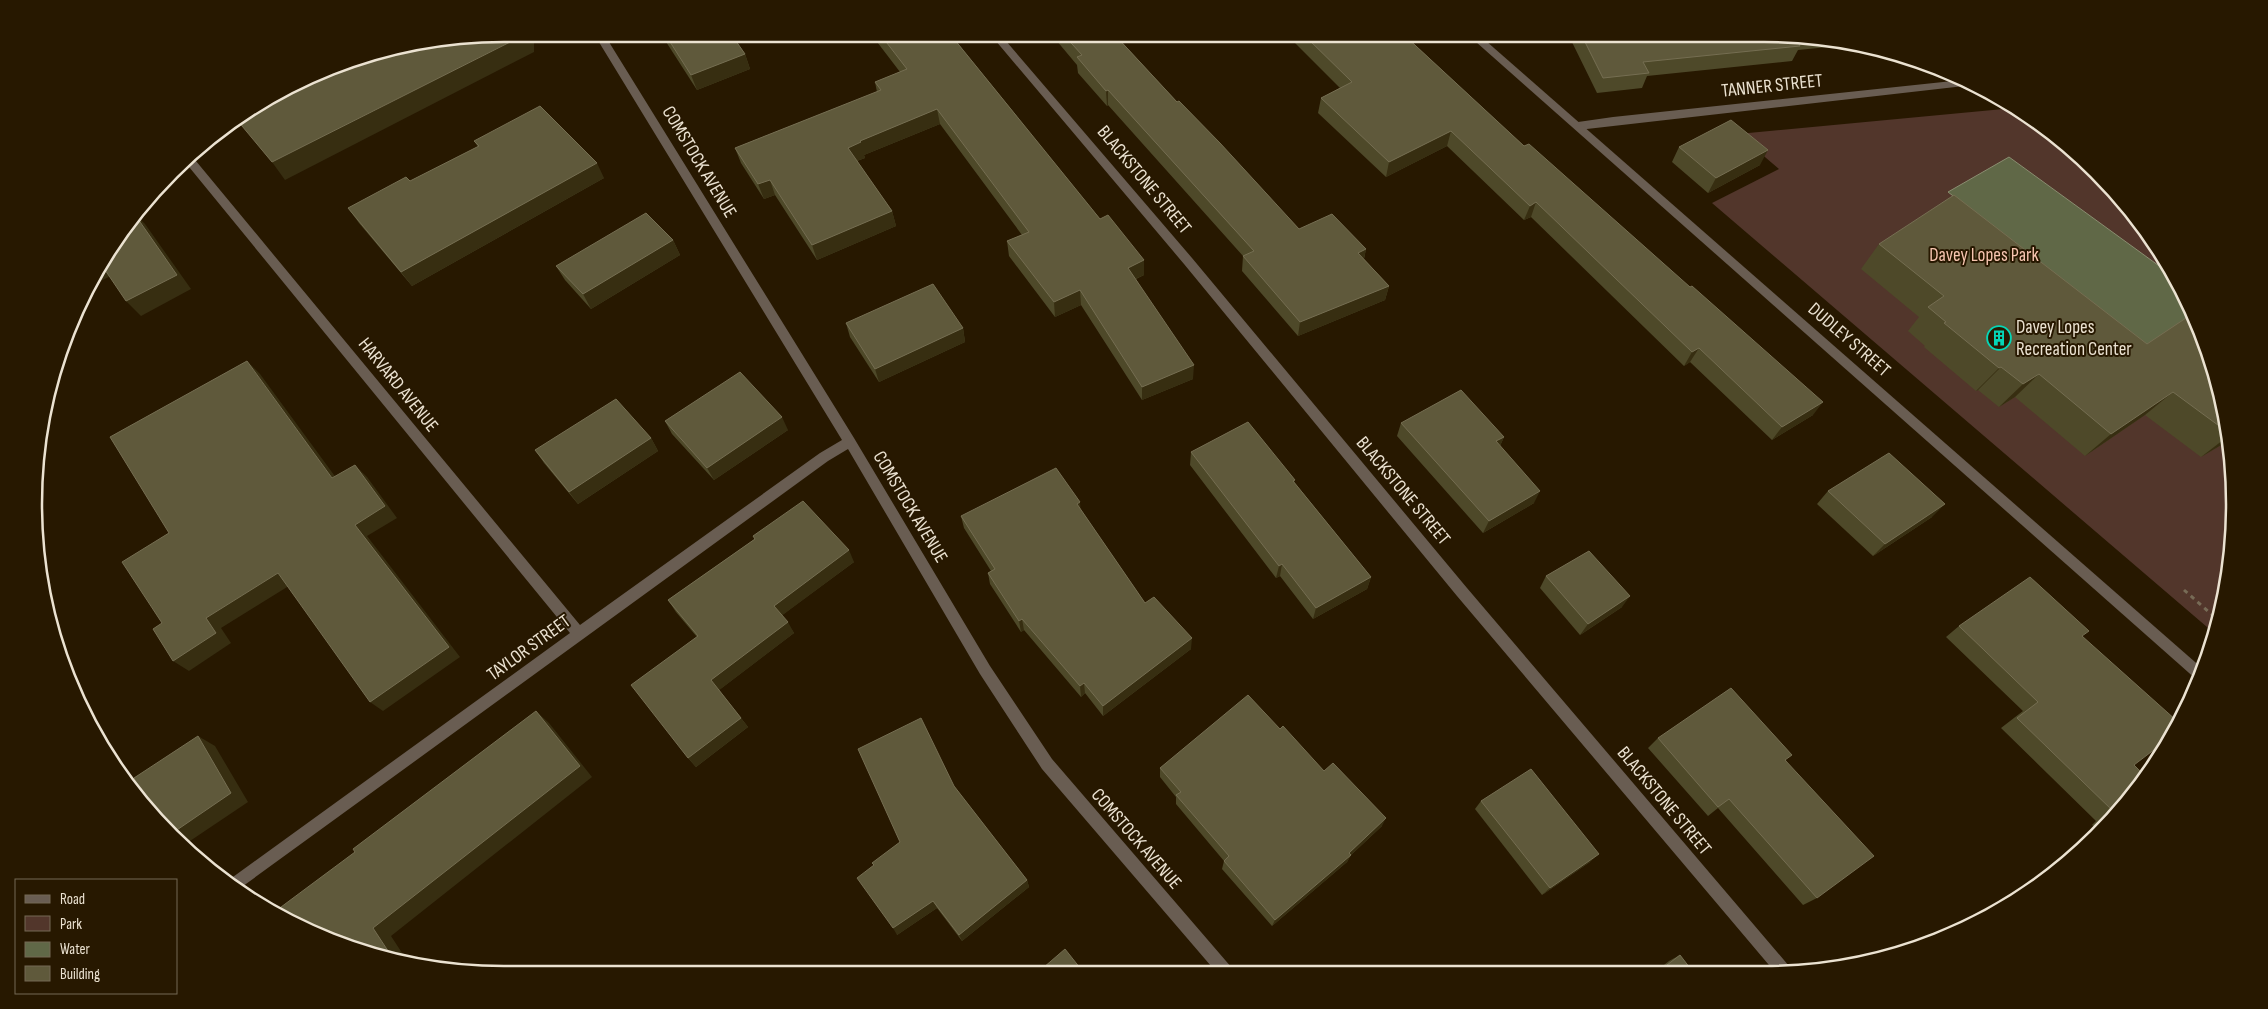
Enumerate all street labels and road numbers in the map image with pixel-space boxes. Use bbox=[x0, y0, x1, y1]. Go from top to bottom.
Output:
street label: TANNER STREET bbox=[1720, 69, 1824, 103]
street label: COMSTOCK AVENUE bbox=[657, 102, 741, 222]
street label: BLACKSTONE STREET bbox=[1092, 121, 1196, 239]
street label: DUDLEY STREET bbox=[1803, 298, 1895, 382]
street label: HARVARD AVENUE bbox=[353, 333, 443, 437]
street label: BLACKSTONE STREET bbox=[1351, 432, 1455, 550]
street label: COMSTOCK AVENUE bbox=[868, 447, 952, 567]
street label: TAYLOR STREET bbox=[483, 610, 576, 686]
street label: BLACKSTONE STREET bbox=[1612, 742, 1716, 860]
street label: COMSTOCK AVENUE bbox=[1086, 784, 1186, 894]

